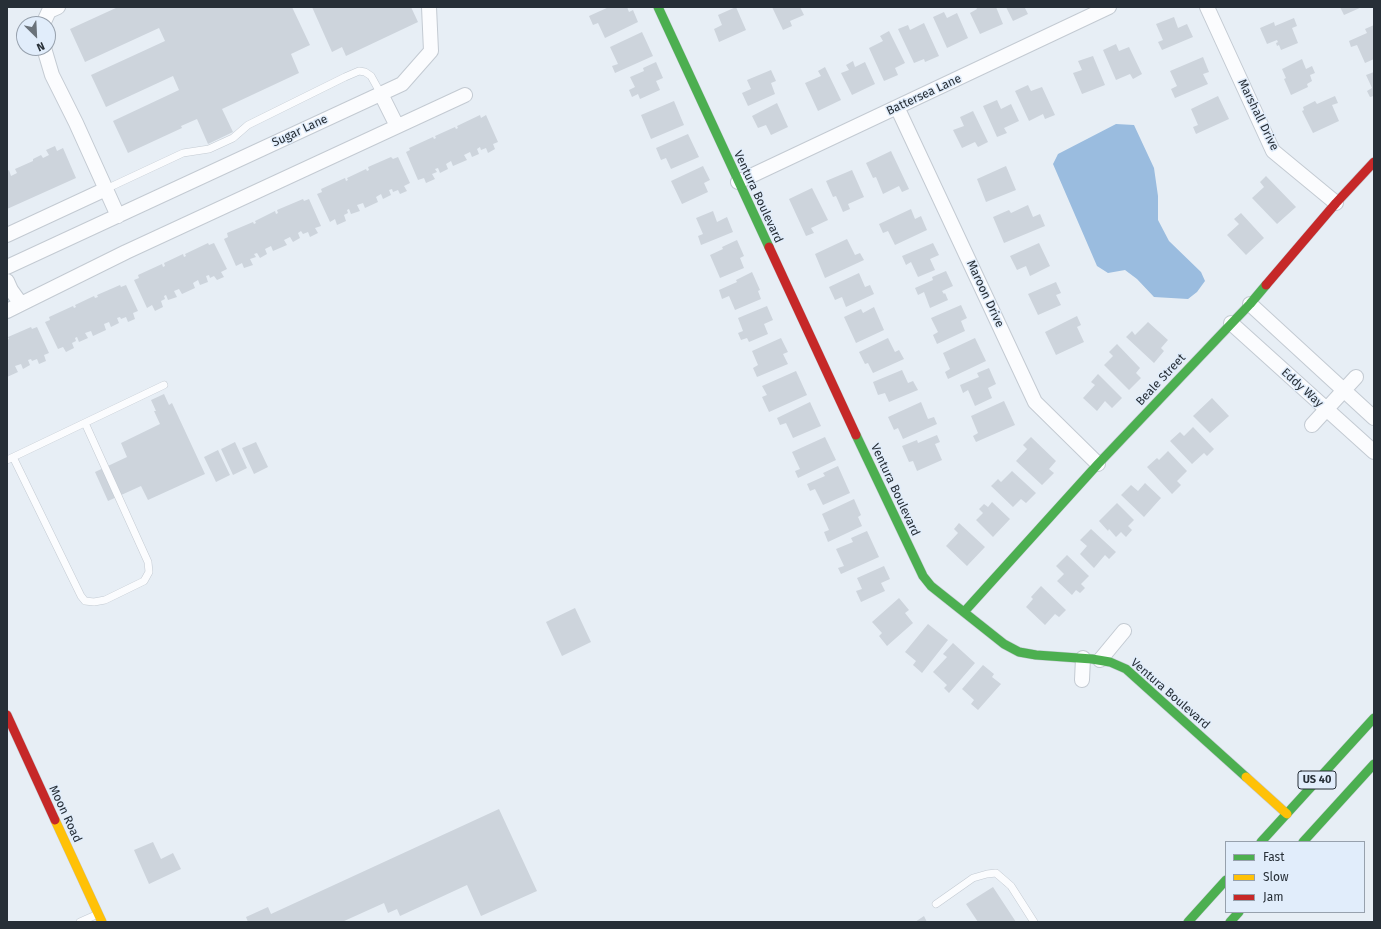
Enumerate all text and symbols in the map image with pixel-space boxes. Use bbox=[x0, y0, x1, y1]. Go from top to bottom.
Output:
north arrow bbox=[16, 16, 56, 56]
text: N bbox=[35, 39, 47, 54]
street label: Battersea Lane bbox=[884, 71, 964, 119]
street label: Marshall Drive bbox=[1234, 77, 1282, 153]
street label: Sugar Lane bbox=[270, 112, 330, 150]
street label: Ventura Boulevard bbox=[730, 149, 786, 245]
street label: Maroon Drive bbox=[963, 258, 1007, 330]
street label: Beale Street bbox=[1133, 351, 1189, 409]
street label: Eddy Way bbox=[1278, 365, 1326, 411]
street label: Ventura Boulevard bbox=[867, 442, 923, 538]
street label: Ventura Boulevard bbox=[1128, 656, 1212, 732]
road number: US 40 bbox=[1298, 771, 1336, 789]
street label: Moon Road bbox=[46, 783, 84, 845]
legend bbox=[1225, 841, 1365, 913]
text: Fast bbox=[1263, 850, 1285, 864]
text: Slow bbox=[1263, 870, 1289, 884]
text: Jam bbox=[1263, 890, 1283, 904]

